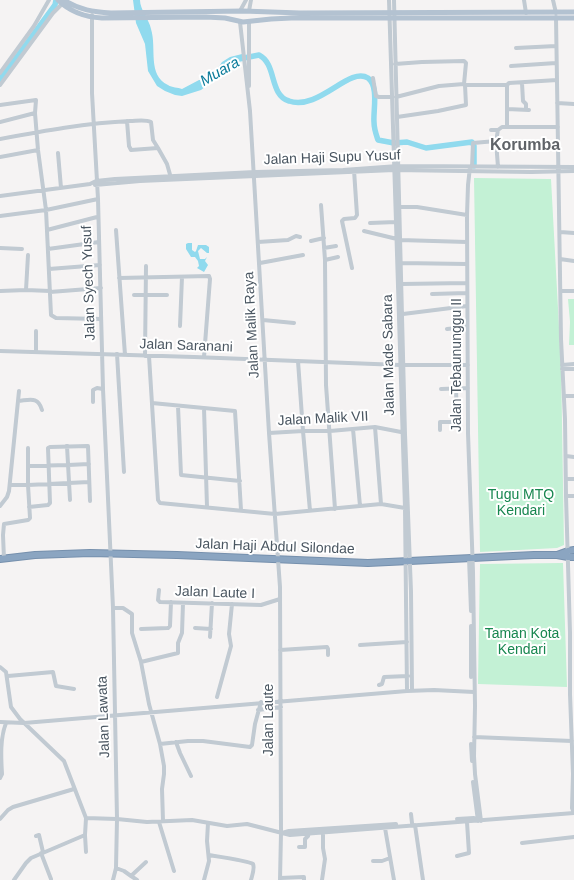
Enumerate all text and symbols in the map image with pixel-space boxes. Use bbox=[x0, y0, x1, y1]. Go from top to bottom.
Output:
water label: Muara bbox=[197, 54, 243, 90]
district label: Korumba bbox=[490, 136, 560, 156]
street label: Jalan Haji Supu Yusuf bbox=[263, 147, 401, 169]
street label: Jalan Syech Yusuf bbox=[79, 225, 99, 341]
street label: Jalan Malik Raya bbox=[241, 271, 263, 379]
street label: Jalan Made Sabara bbox=[380, 294, 398, 416]
street label: Jalan Tebaununggu II bbox=[449, 298, 465, 432]
street label: Jalan Saranani bbox=[139, 336, 233, 356]
street label: Jalan Malik VII bbox=[277, 408, 369, 430]
park label: Tugu MTQ Kendari bbox=[488, 487, 554, 520]
street label: Jalan Haji Abdul Silondae bbox=[195, 536, 355, 558]
street label: Jalan Laute I bbox=[175, 583, 255, 603]
park label: Taman Kota Kendari bbox=[485, 626, 559, 658]
street label: Jalan Lawata bbox=[94, 675, 114, 759]
street label: Jalan Laute bbox=[261, 684, 277, 756]

